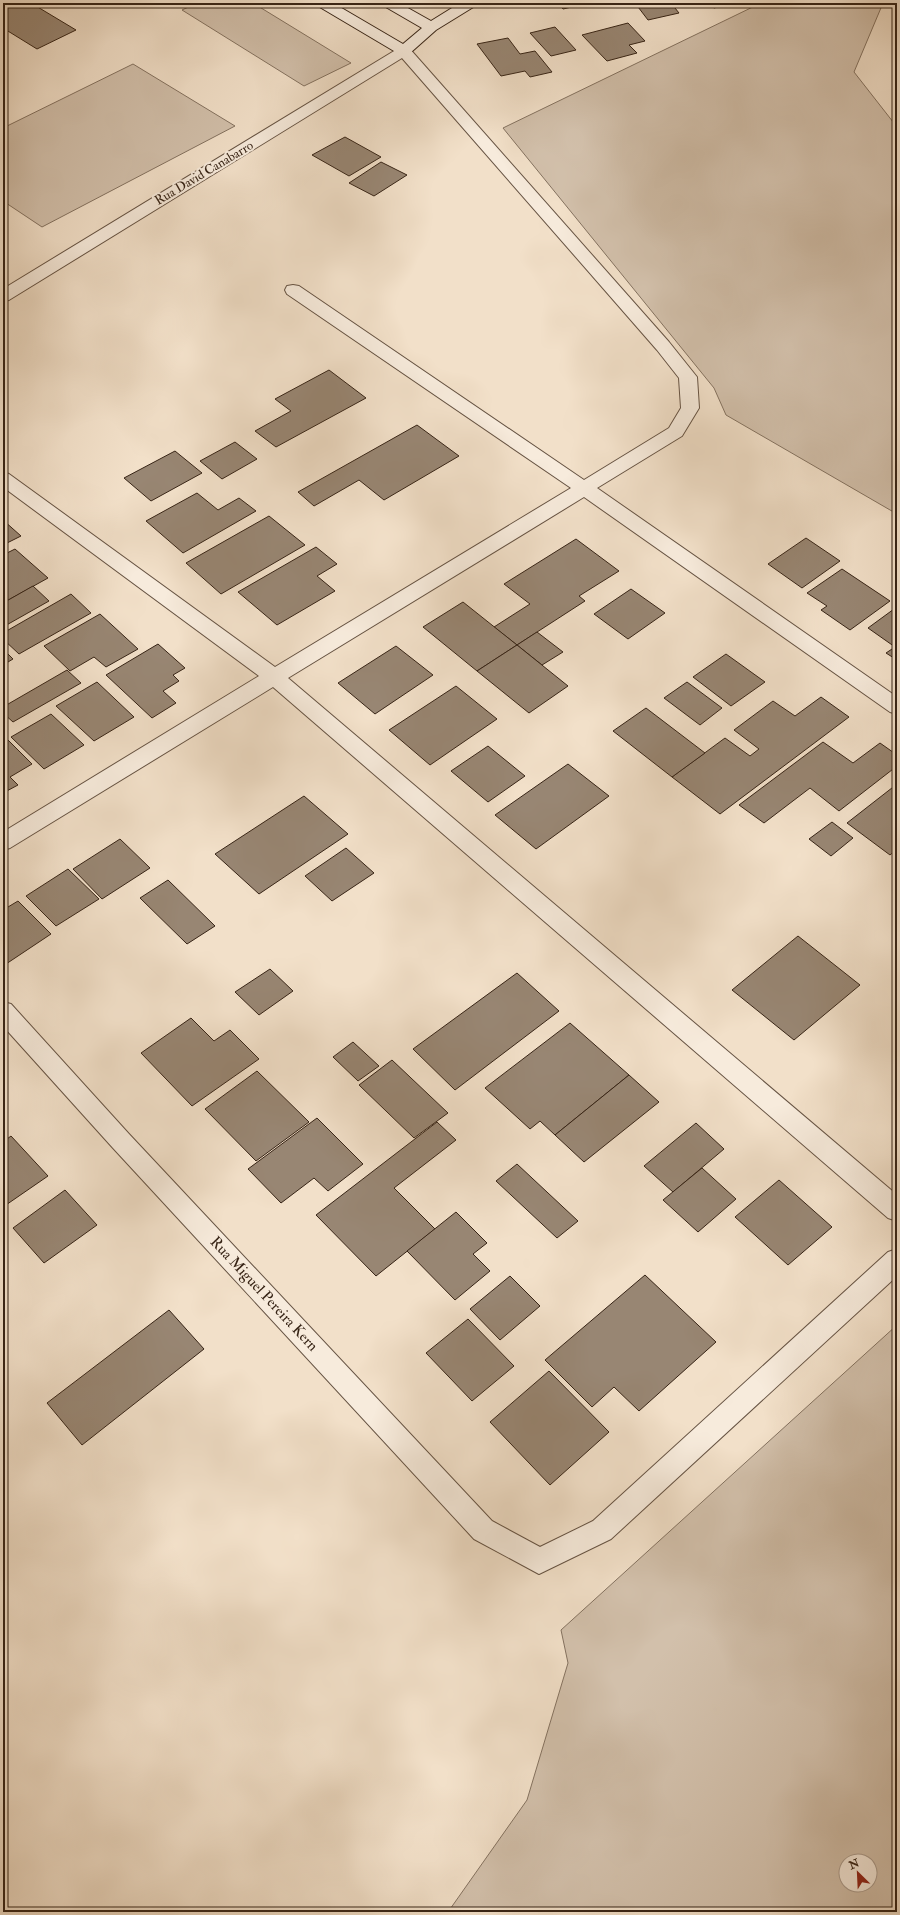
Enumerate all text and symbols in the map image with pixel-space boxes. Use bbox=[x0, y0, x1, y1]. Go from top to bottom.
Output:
street label: Rua David Canabarro bbox=[152, 137, 256, 209]
street label: Rua Miguel Pereira Kern bbox=[206, 1233, 322, 1356]
north arrow bbox=[838, 1853, 878, 1893]
text: N bbox=[846, 1856, 862, 1873]

